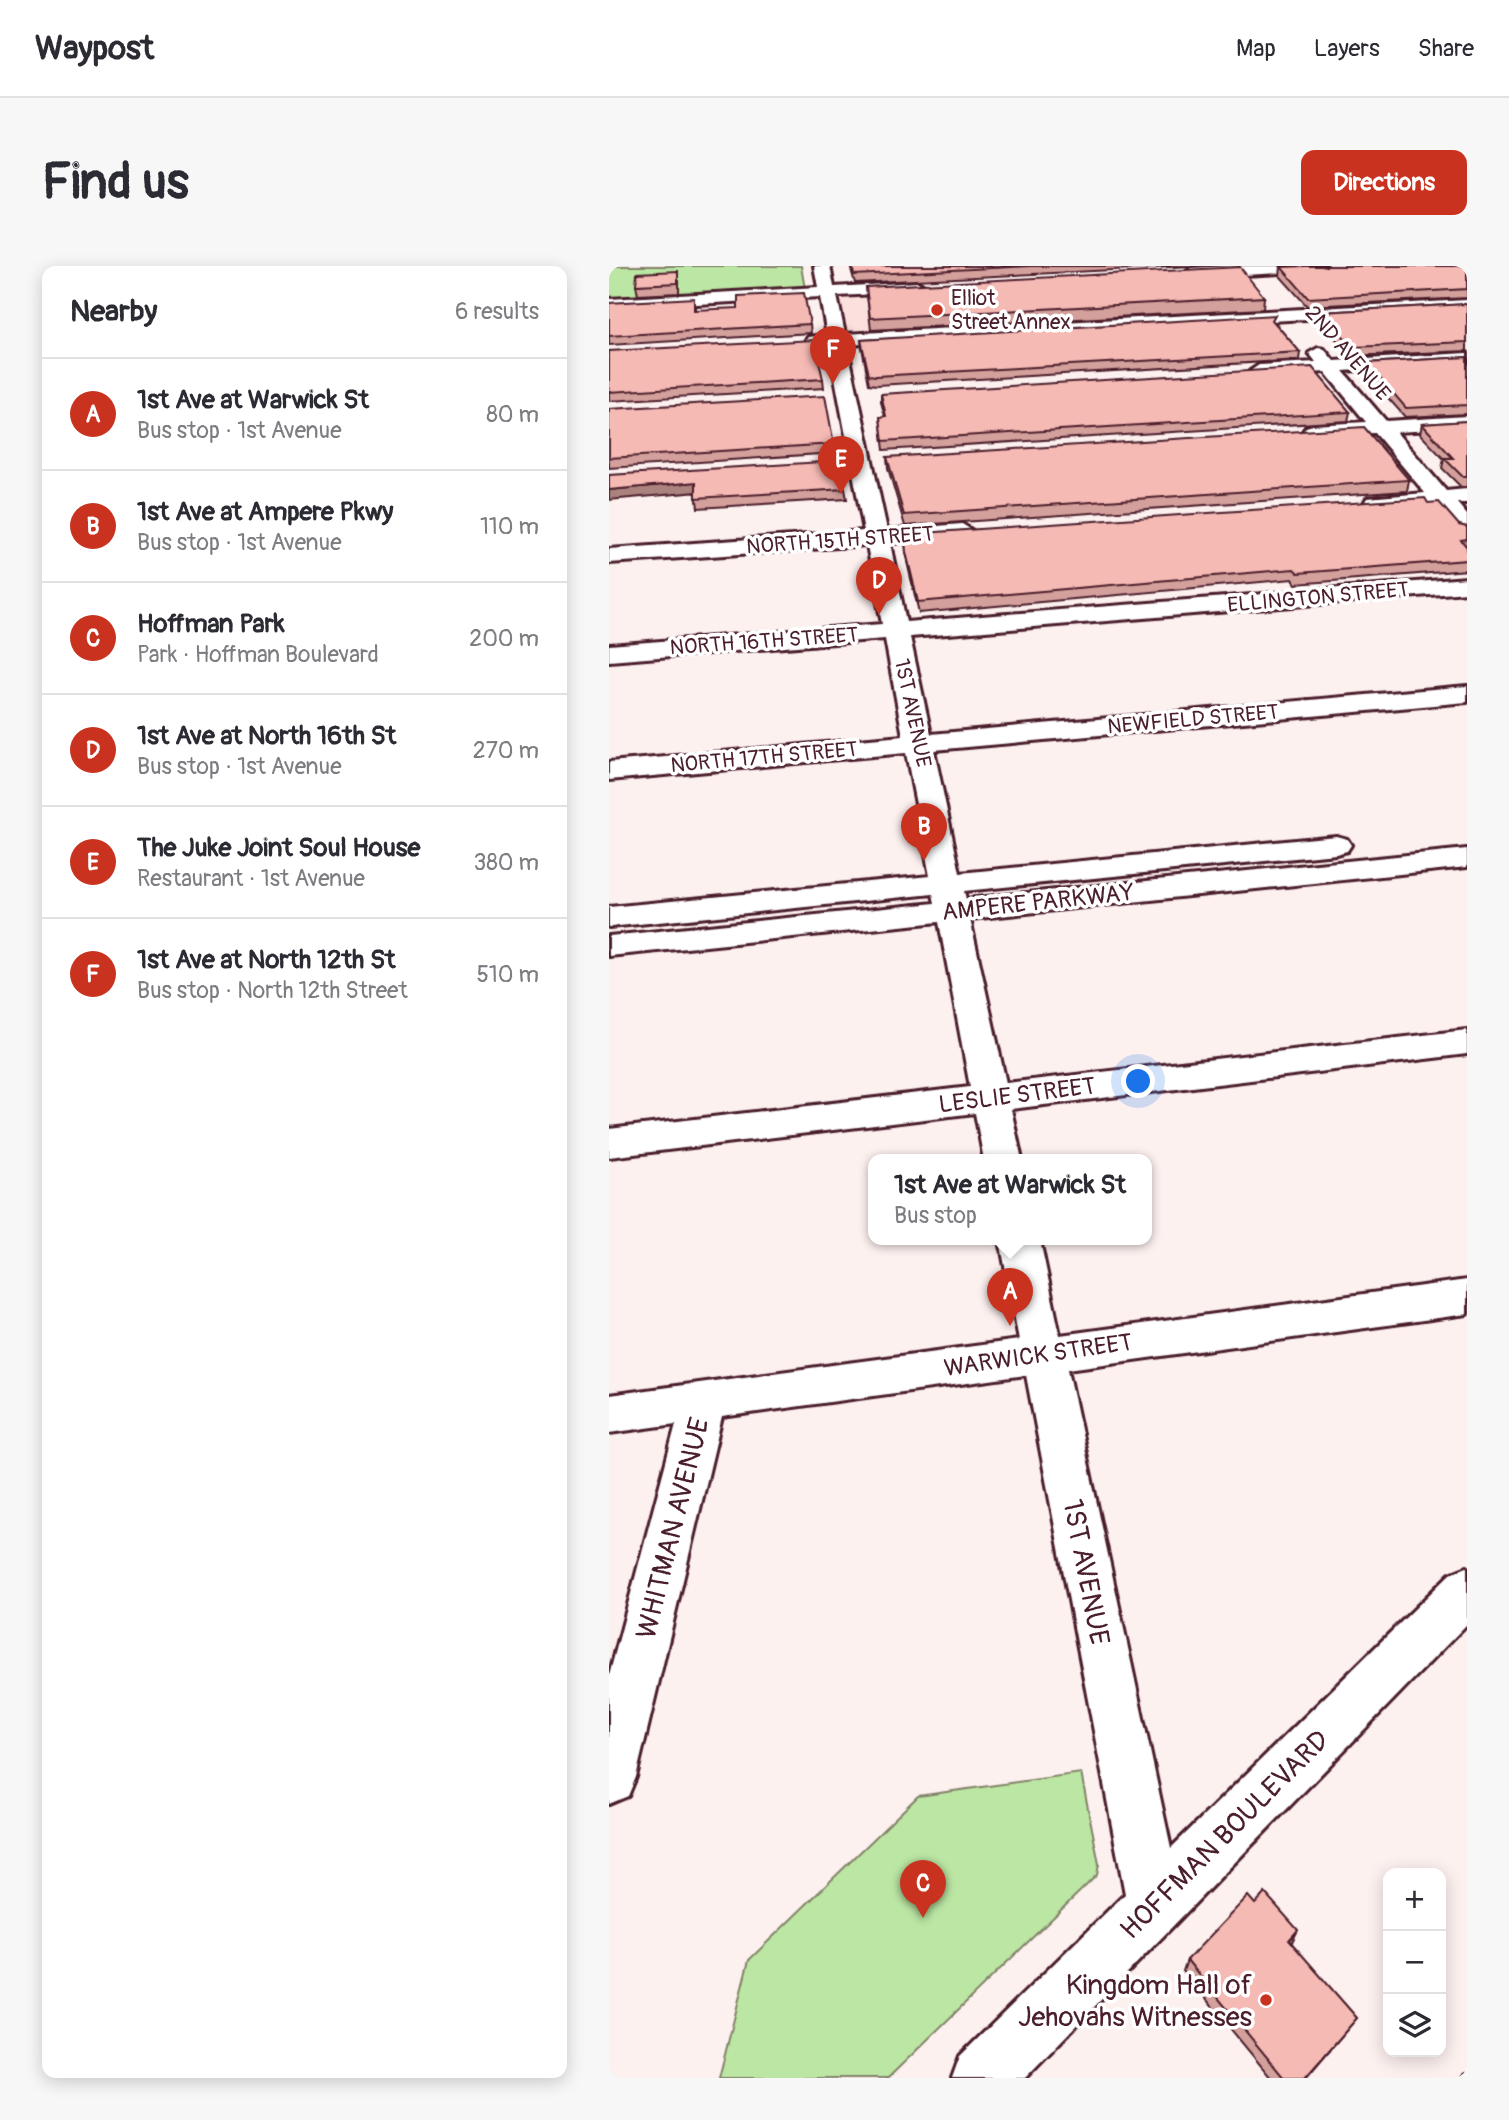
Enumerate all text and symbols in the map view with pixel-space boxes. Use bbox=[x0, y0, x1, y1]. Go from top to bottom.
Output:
text: Waypost bbox=[35, 28, 154, 69]
text: Map bbox=[1236, 34, 1276, 63]
text: Layers bbox=[1314, 34, 1380, 63]
text: Share bbox=[1418, 34, 1474, 63]
button: Directions bbox=[1301, 150, 1467, 215]
text: Find us bbox=[42, 152, 189, 213]
place label: Elliot Street Annex bbox=[951, 285, 1071, 336]
text: Nearby bbox=[70, 293, 157, 330]
text: 6 results bbox=[455, 297, 539, 326]
street label: 2ND AVENUE bbox=[1299, 300, 1396, 407]
marker: Elliot Street Annex bbox=[929, 302, 945, 318]
pin: F bbox=[810, 326, 856, 384]
text: 1st Ave at Warwick St bbox=[137, 384, 369, 416]
text: A bbox=[86, 400, 100, 429]
text: 80 m bbox=[486, 400, 539, 429]
text: Bus stop · 1st Avenue bbox=[137, 416, 342, 445]
pin: E bbox=[818, 436, 864, 494]
text: 1st Ave at Ampere Pkwy bbox=[137, 496, 393, 528]
text: B bbox=[86, 512, 100, 541]
text: 110 m bbox=[480, 512, 539, 541]
street label: NORTH 15TH STREET bbox=[745, 520, 935, 561]
text: Bus stop · 1st Avenue bbox=[137, 528, 342, 557]
pin: D bbox=[856, 557, 902, 615]
street label: ELLINGTON STREET bbox=[1226, 576, 1410, 619]
text: Hoffman Park bbox=[137, 608, 285, 640]
street label: NORTH 16TH STREET bbox=[669, 621, 859, 662]
text: C bbox=[86, 624, 100, 653]
text: 200 m bbox=[469, 624, 539, 653]
text: Park · Hoffman Boulevard bbox=[137, 640, 379, 669]
street label: 1ST AVENUE bbox=[888, 656, 937, 770]
street label: NEWFIELD STREET bbox=[1106, 699, 1280, 740]
text: 1st Ave at North 16th St bbox=[137, 720, 396, 752]
text: D bbox=[86, 736, 100, 765]
text: 270 m bbox=[473, 736, 539, 765]
street label: NORTH 17TH STREET bbox=[669, 736, 859, 779]
text: Bus stop · 1st Avenue bbox=[137, 752, 342, 781]
pin: B bbox=[901, 803, 947, 861]
text: The Juke Joint Soul House bbox=[137, 832, 420, 864]
text: E bbox=[87, 848, 99, 877]
text: 380 m bbox=[473, 848, 539, 877]
text: Restaurant · 1st Avenue bbox=[137, 864, 365, 893]
street label: AMPERE PARKWAY bbox=[940, 878, 1136, 927]
text: 1st Ave at North 12th St bbox=[137, 944, 396, 976]
text: F bbox=[86, 960, 100, 989]
text: 510 m bbox=[476, 960, 539, 989]
text: Bus stop · North 12th Street bbox=[137, 976, 408, 1005]
your location bbox=[1121, 1064, 1155, 1098]
street label: LESLIE STREET bbox=[937, 1072, 1097, 1119]
popup bbox=[868, 1154, 1152, 1245]
text: 1st Ave at Warwick St bbox=[894, 1169, 1126, 1201]
text: Bus stop bbox=[894, 1201, 977, 1230]
pin: A bbox=[987, 1268, 1033, 1326]
street label: WARWICK STREET bbox=[942, 1328, 1134, 1383]
street label: WHITMAN AVENUE bbox=[629, 1414, 718, 1643]
street label: 1ST AVENUE bbox=[1054, 1497, 1117, 1648]
street label: HOFFMAN BOULEVARD bbox=[1113, 1723, 1337, 1947]
pin: C bbox=[900, 1860, 946, 1918]
map controls bbox=[1383, 1868, 1446, 2057]
button: + bbox=[1383, 1868, 1446, 1931]
button: − bbox=[1383, 1931, 1446, 1994]
place label: Kingdom Hall of Jehovahs Witnesses bbox=[1018, 1968, 1252, 2035]
marker: Kingdom Hall of Jehovahs Witnesses bbox=[1258, 1992, 1274, 2008]
button: layers bbox=[1383, 1994, 1446, 2057]

